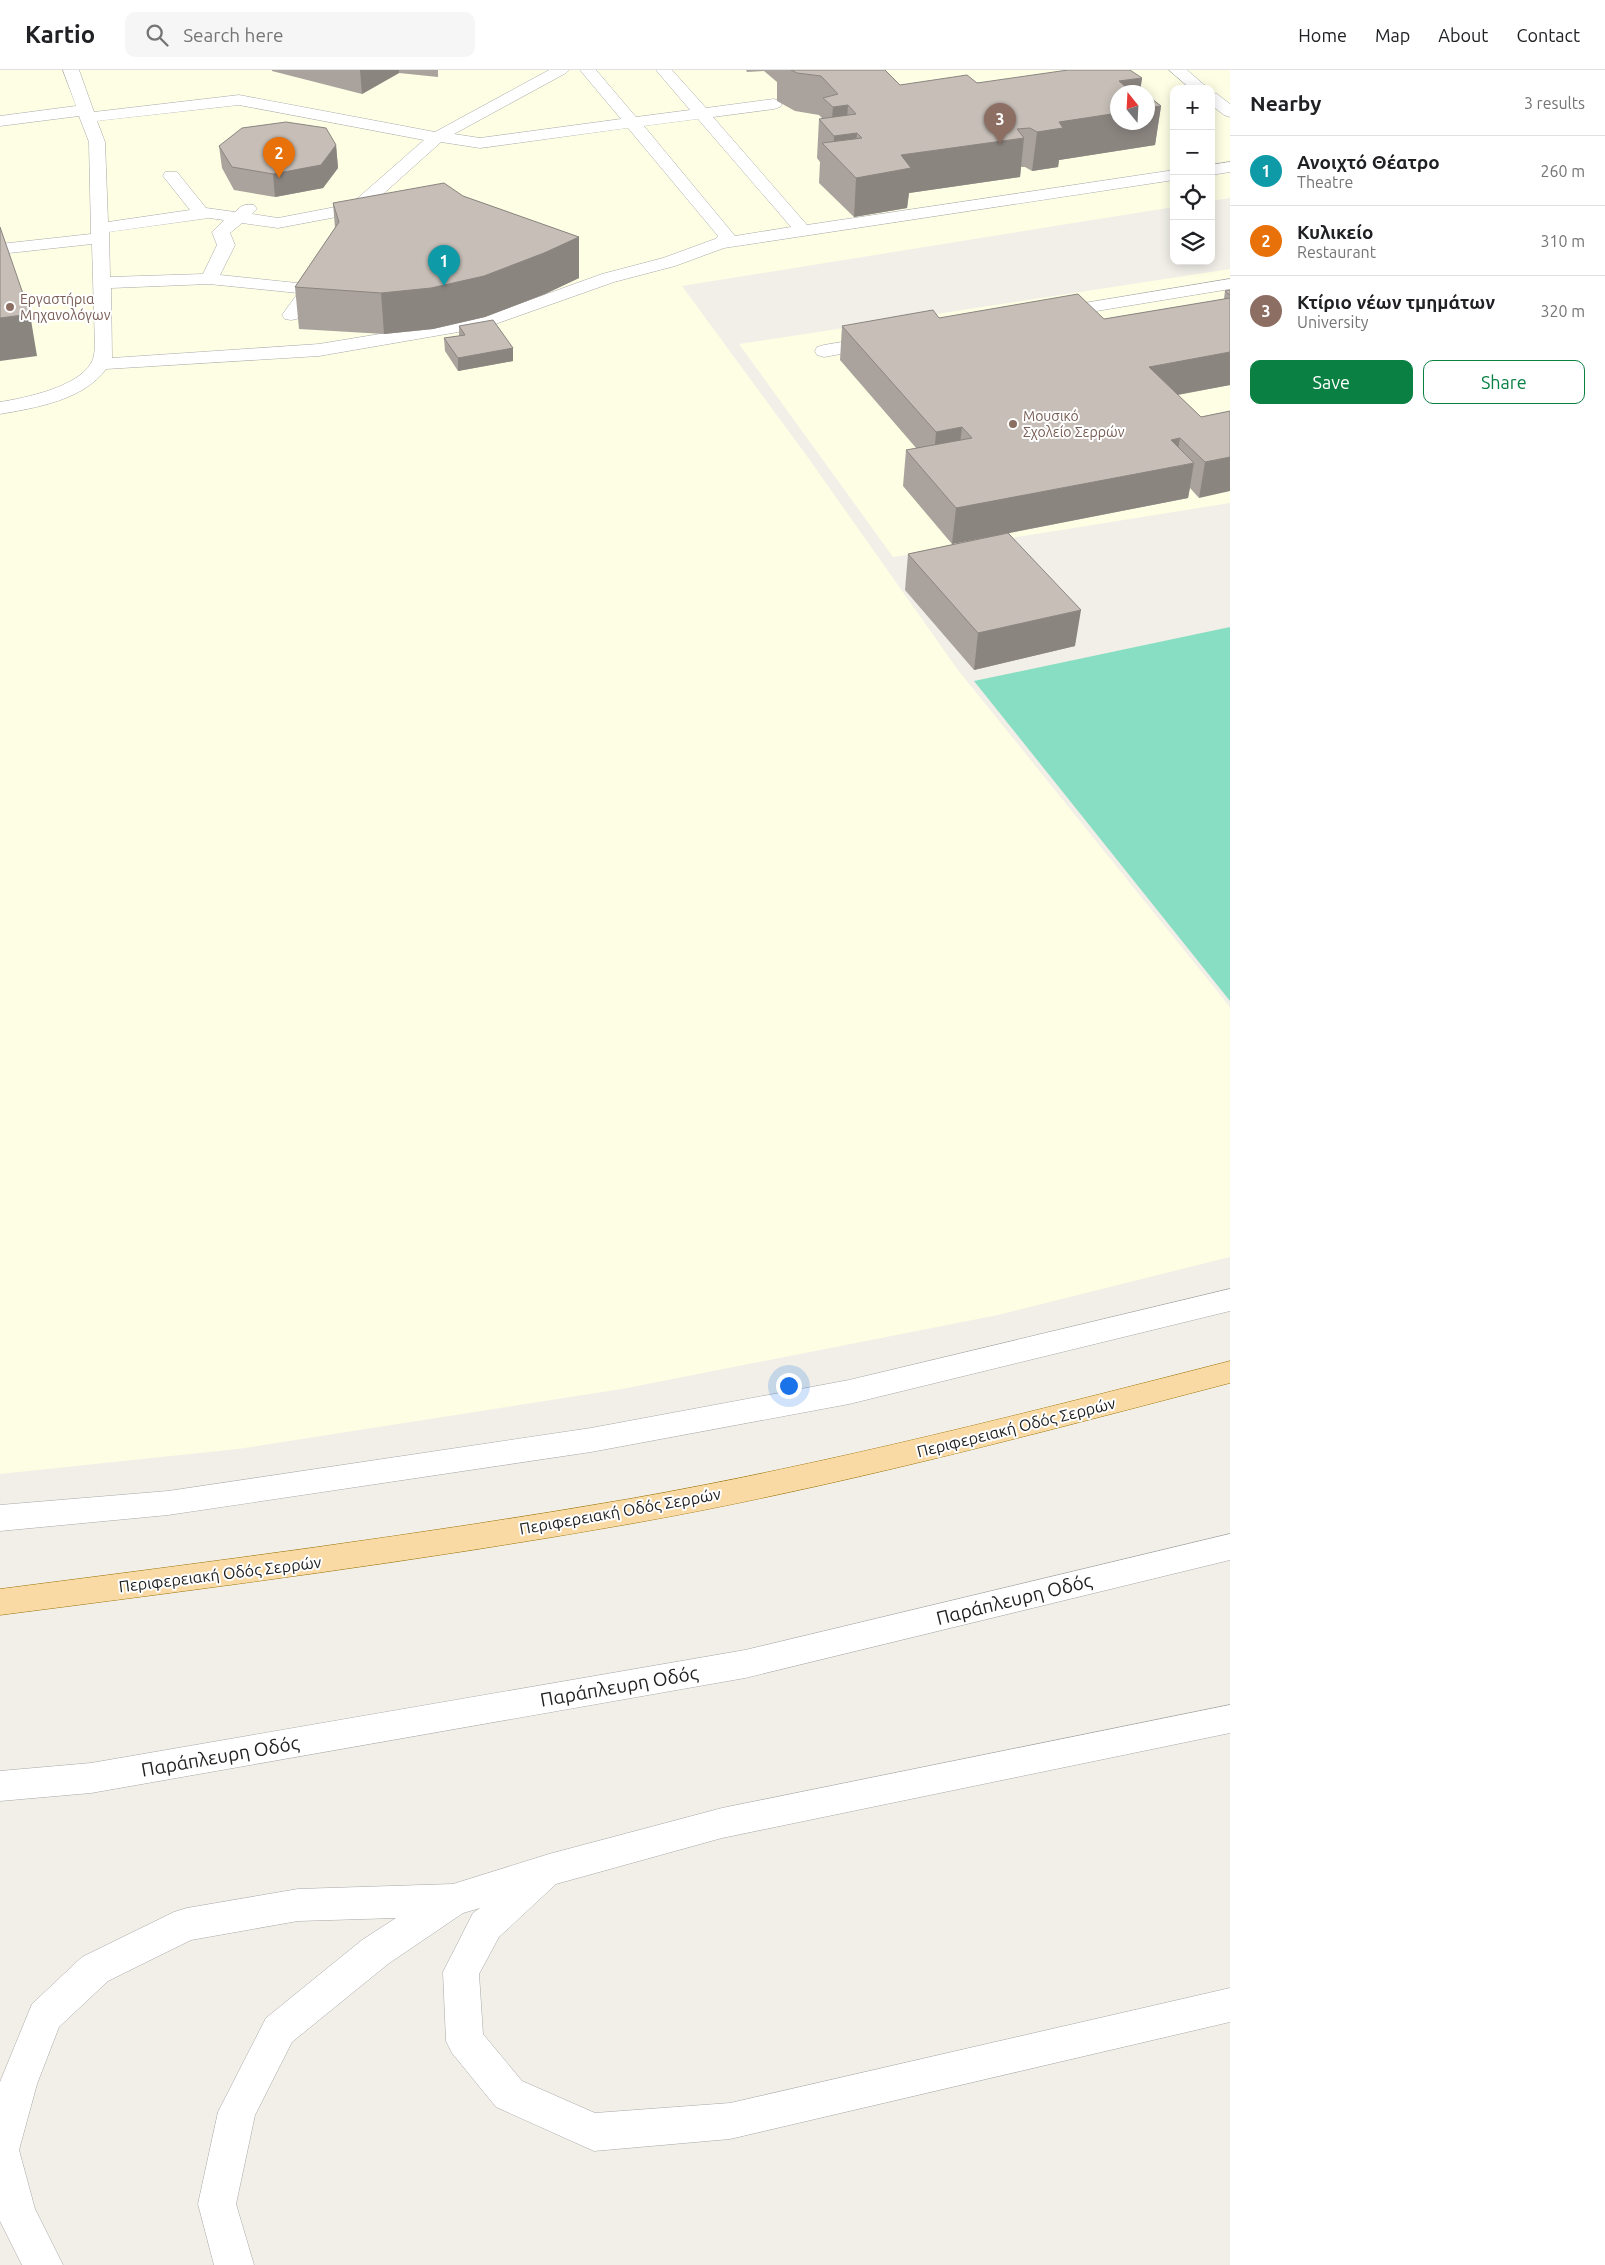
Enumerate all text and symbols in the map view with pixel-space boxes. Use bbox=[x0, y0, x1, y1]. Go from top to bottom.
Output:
search box bbox=[125, 12, 475, 57]
text: Kartio bbox=[25, 21, 95, 48]
icon: search bbox=[143, 21, 171, 49]
text: Search here bbox=[183, 24, 284, 46]
text: Home bbox=[1298, 25, 1347, 45]
text: Map bbox=[1375, 25, 1410, 45]
text: About bbox=[1438, 25, 1488, 45]
text: Contact bbox=[1516, 25, 1580, 45]
north arrow bbox=[1110, 85, 1155, 130]
map controls bbox=[1170, 85, 1215, 265]
button: + bbox=[1170, 85, 1215, 130]
text: Nearby bbox=[1250, 91, 1321, 115]
text: 3 results bbox=[1524, 94, 1585, 112]
pin: 3 bbox=[984, 103, 1016, 144]
button: − bbox=[1170, 130, 1215, 175]
pin: 2 bbox=[263, 137, 295, 178]
text: Ανοιχτό Θέατρο bbox=[1297, 151, 1440, 173]
text: 1 bbox=[1261, 162, 1271, 180]
text: 260 m bbox=[1540, 162, 1585, 180]
text: Theatre bbox=[1297, 173, 1353, 191]
button: locate bbox=[1170, 175, 1215, 220]
button: layers bbox=[1170, 220, 1215, 265]
text: Κυλικείο bbox=[1297, 221, 1373, 243]
text: 2 bbox=[1261, 232, 1271, 250]
text: 310 m bbox=[1540, 232, 1585, 250]
text: Restaurant bbox=[1297, 243, 1376, 261]
pin: 1 bbox=[428, 245, 460, 286]
place label: Εργαστήρια Μηχανολόγων bbox=[20, 291, 111, 323]
text: Κτίριο νέων τμημάτων bbox=[1297, 291, 1495, 313]
marker: Εργαστήρια Μηχανολόγων bbox=[4, 301, 16, 313]
text: 3 bbox=[1261, 302, 1271, 320]
text: 320 m bbox=[1540, 302, 1585, 320]
text: University bbox=[1297, 313, 1368, 331]
button: Save bbox=[1250, 360, 1413, 404]
button: Share bbox=[1423, 360, 1585, 404]
place label: Μουσικό Σχολείο Σερρών bbox=[1023, 408, 1125, 440]
marker: Μουσικό Σχολείο Σερρών bbox=[1007, 418, 1019, 430]
your location bbox=[776, 1373, 802, 1399]
street label: Περιφερειακή Οδός Σερρών bbox=[915, 1394, 1118, 1461]
street label: Περιφερειακή Οδός Σερρών bbox=[518, 1484, 722, 1539]
street label: Περιφερειακή Οδός Σερρών bbox=[118, 1553, 323, 1596]
street label: Παράπλευρη Οδός bbox=[934, 1569, 1095, 1629]
street label: Παράπλευρη Οδός bbox=[538, 1661, 700, 1711]
street label: Παράπλευρη Οδός bbox=[139, 1731, 301, 1781]

